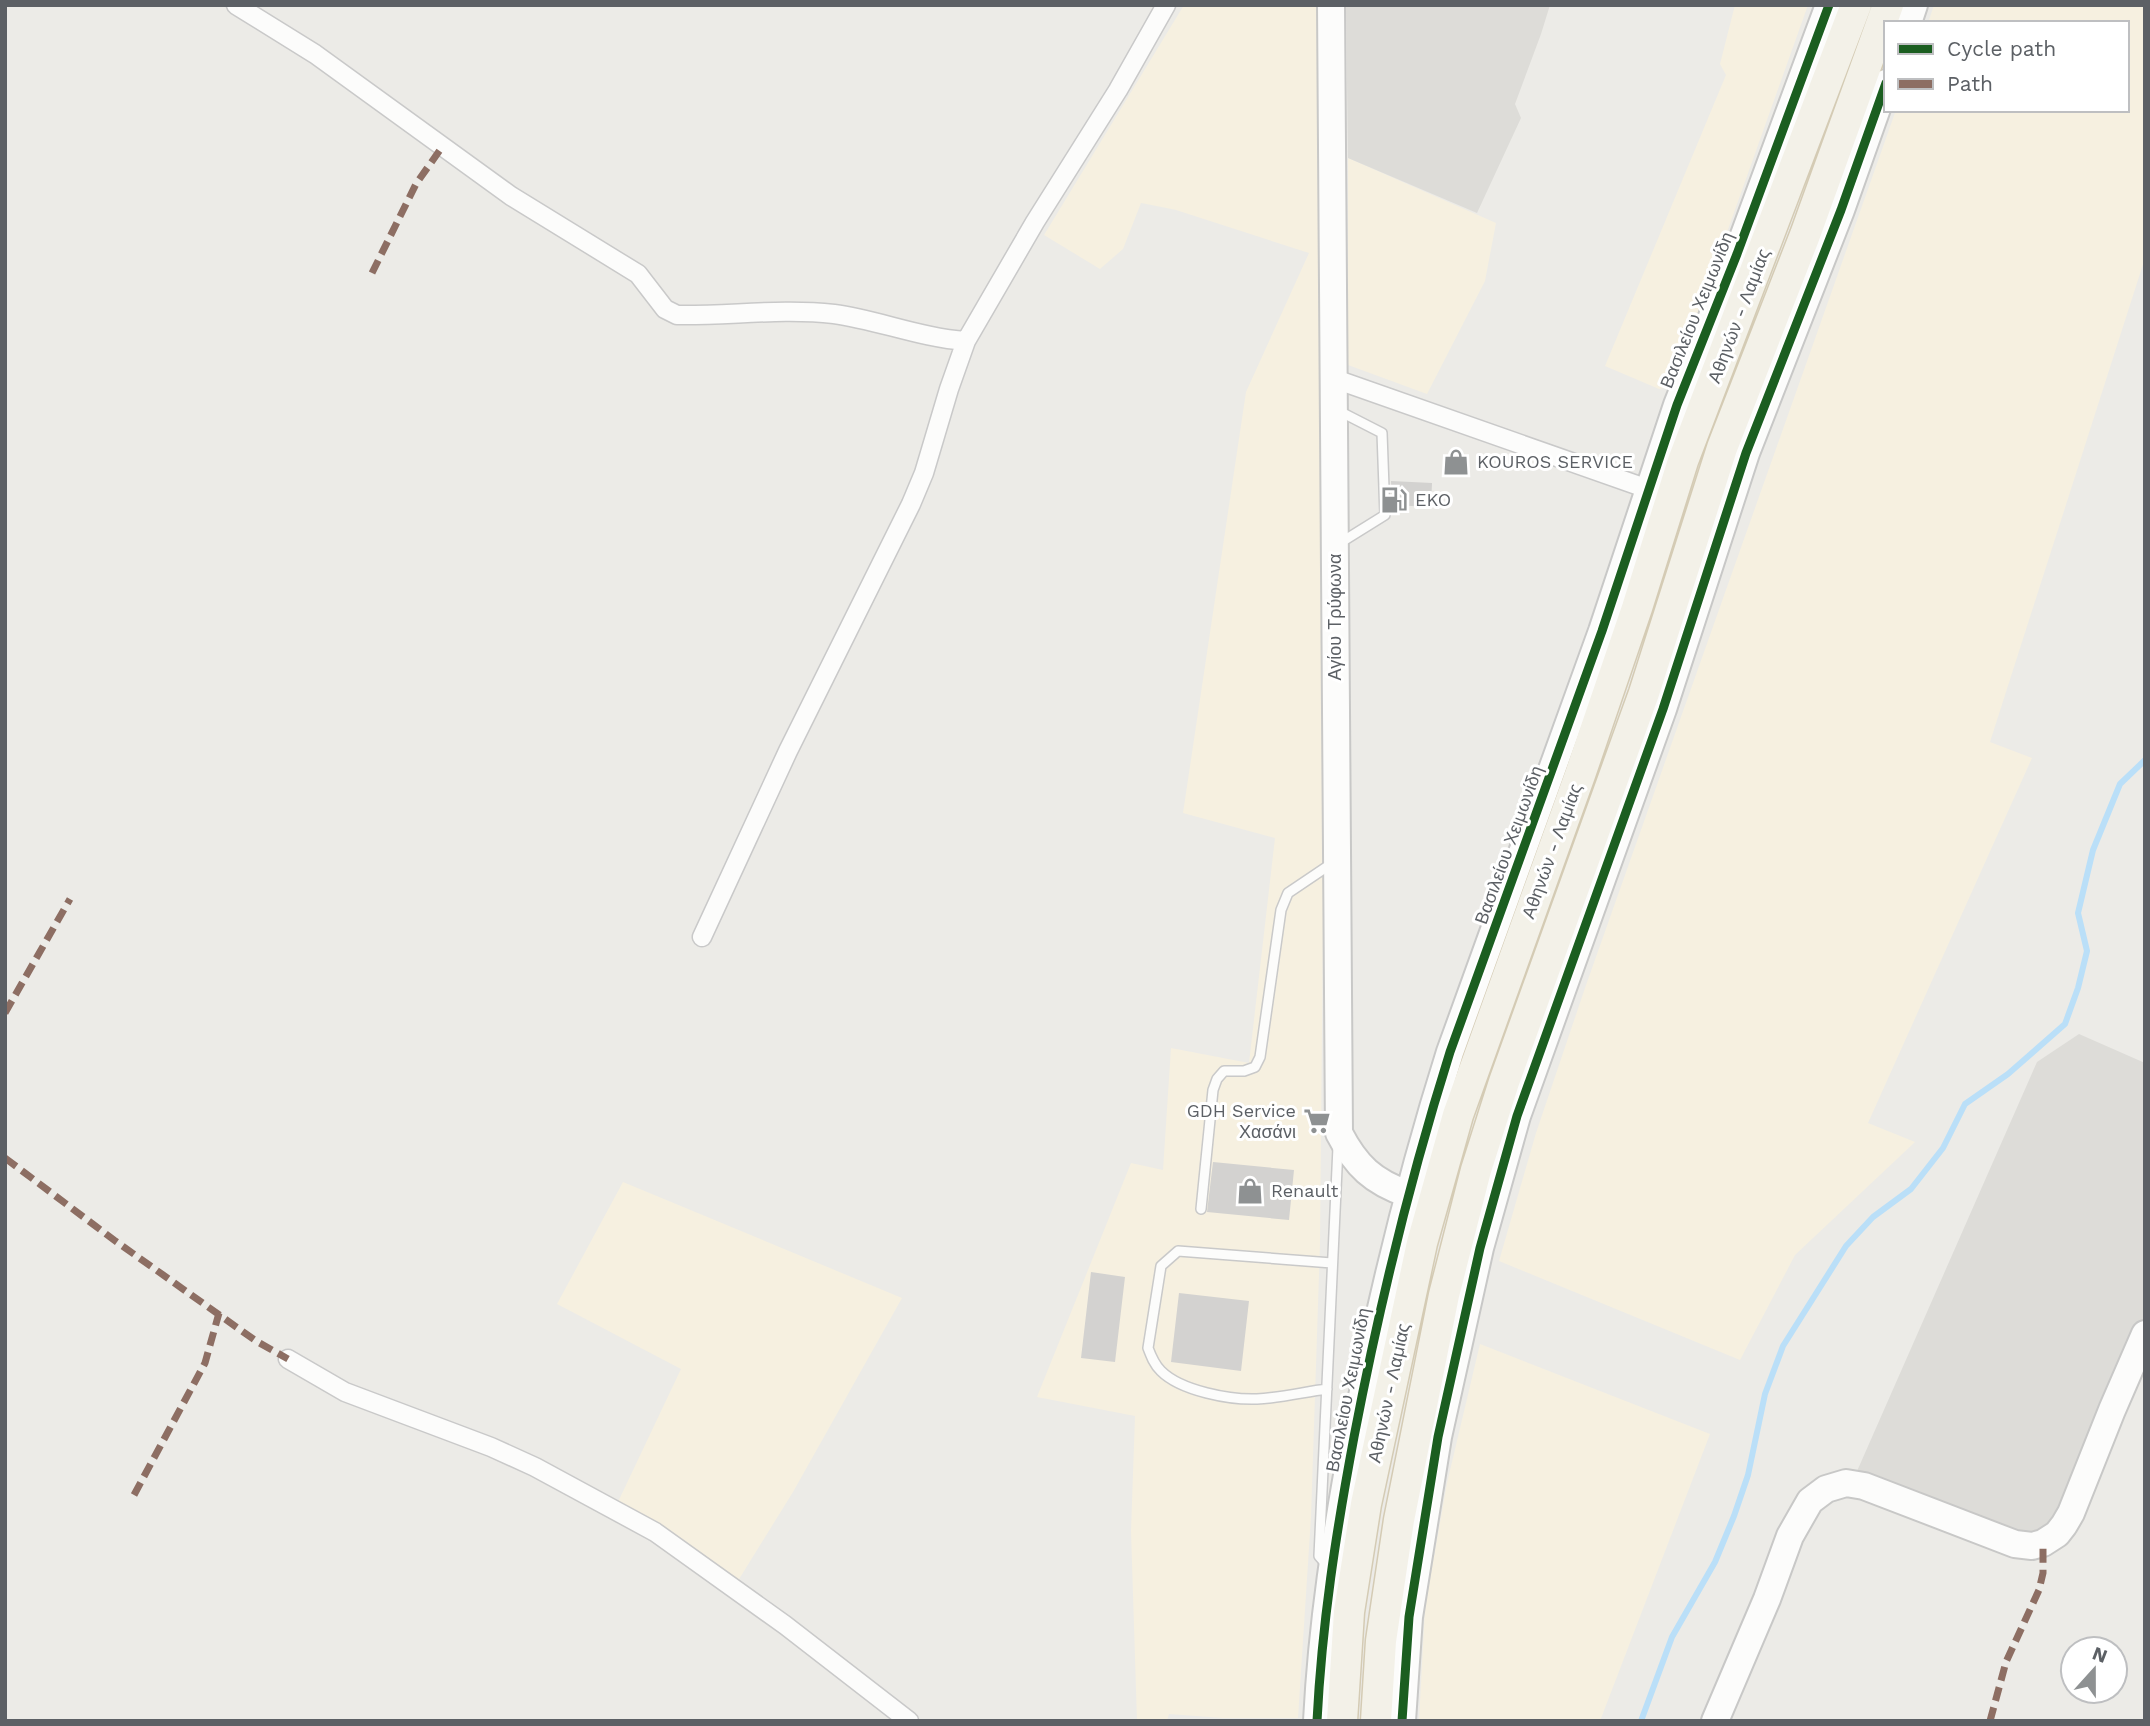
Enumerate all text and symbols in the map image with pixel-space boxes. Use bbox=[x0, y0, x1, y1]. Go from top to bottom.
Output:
legend bbox=[1884, 21, 2129, 112]
text: Cycle path bbox=[1947, 36, 2056, 61]
text: Path bbox=[1947, 71, 1993, 96]
street label: Βασιλείου Χειμωνίδη bbox=[1656, 229, 1738, 391]
street label: Αθηνών - Λαμίας bbox=[1703, 245, 1774, 386]
shop icon: KOUROS SERVICE bbox=[1441, 447, 1471, 477]
place label: KOUROS SERVICE bbox=[1477, 451, 1633, 472]
fuel station icon: EKO bbox=[1379, 485, 1409, 515]
place label: EKO bbox=[1415, 489, 1451, 510]
street label: Αγίου Τρύφωνα bbox=[1324, 554, 1345, 680]
street label: Βασιλείου Χειμωνίδη bbox=[1470, 763, 1547, 927]
street label: Αθηνών - Λαμίας bbox=[1517, 780, 1586, 921]
place label: GDH Service Χασάνι bbox=[1187, 1100, 1296, 1142]
supermarket icon: GDH Service Χασάνι bbox=[1302, 1106, 1332, 1136]
shop icon: Renault bbox=[1235, 1176, 1265, 1206]
place label: Renault bbox=[1271, 1180, 1339, 1201]
street label: Βασιλείου Χειμωνίδη bbox=[1321, 1306, 1374, 1474]
street label: Αθηνών - Λαμίας bbox=[1363, 1321, 1414, 1465]
north arrow bbox=[2059, 1635, 2129, 1705]
text: N bbox=[2089, 1641, 2111, 1668]

